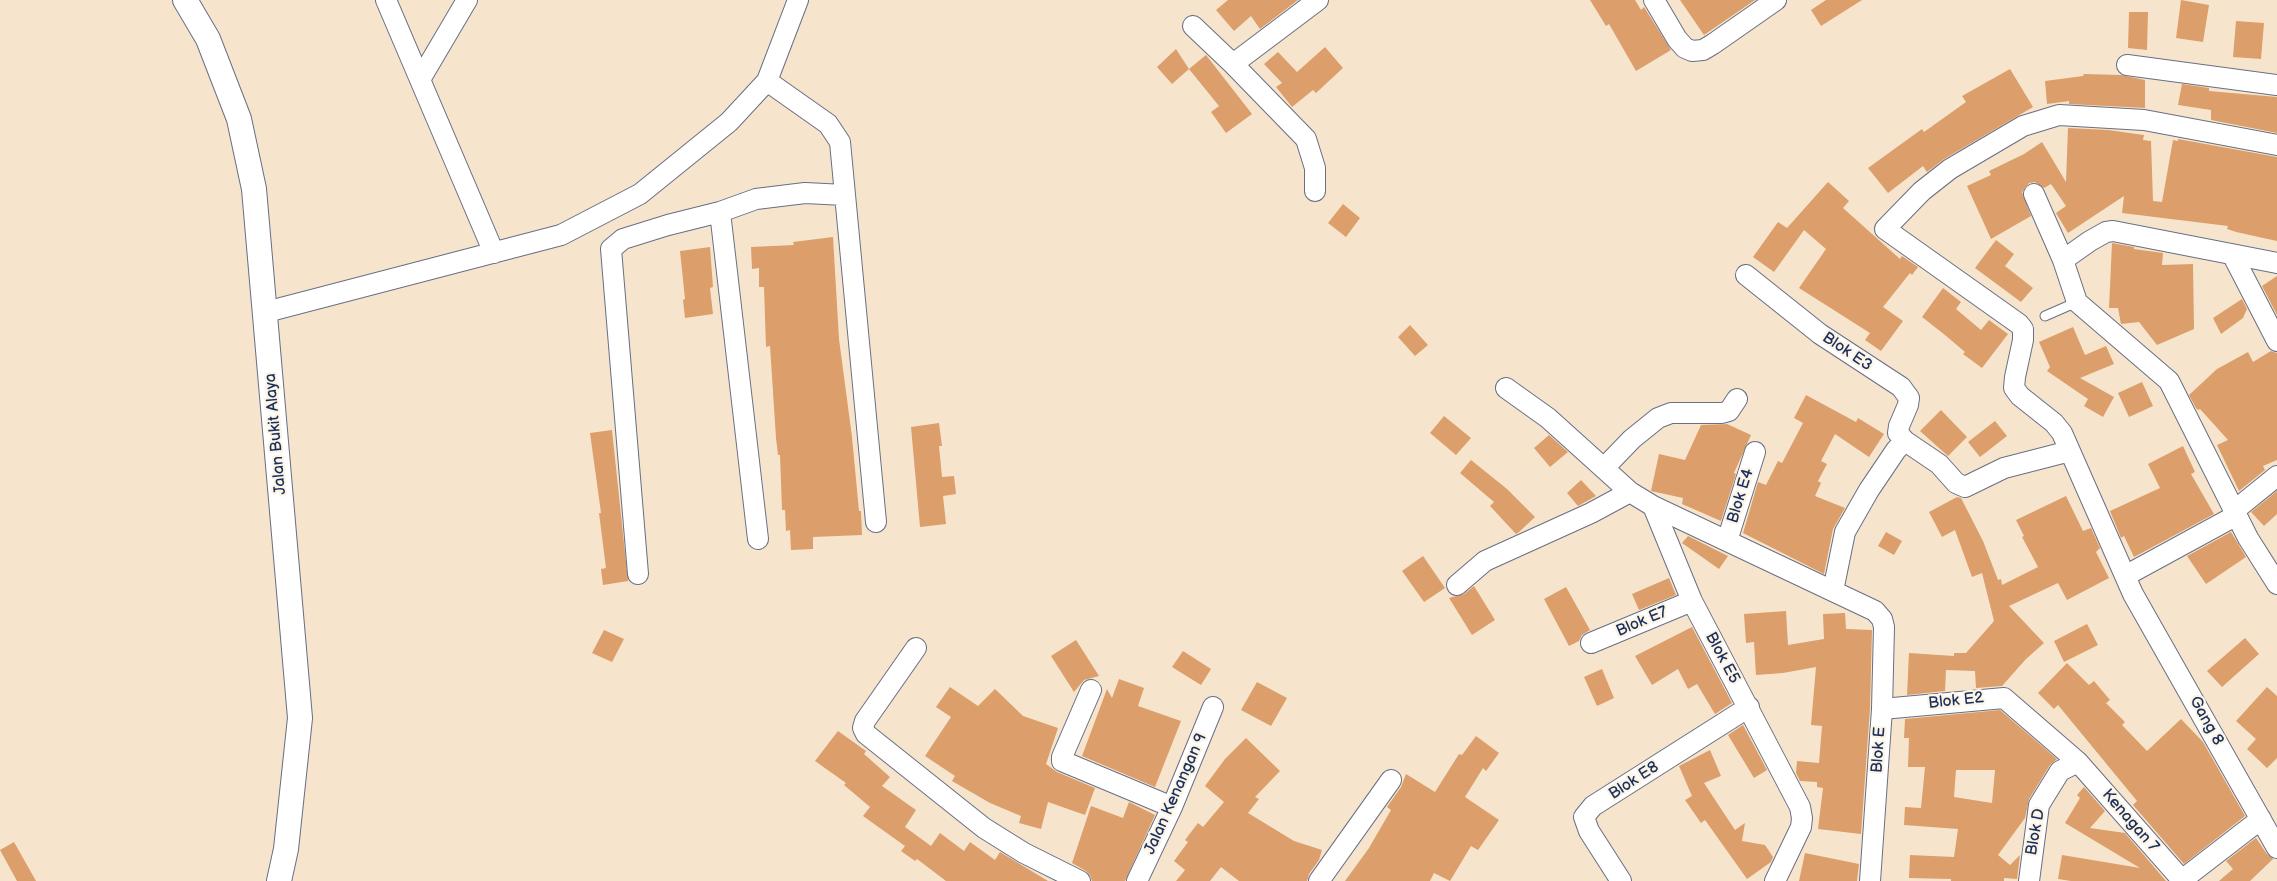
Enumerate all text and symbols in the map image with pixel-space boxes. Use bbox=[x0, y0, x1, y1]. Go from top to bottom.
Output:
street label: Blok E3 bbox=[1818, 328, 1876, 376]
street label: Jalan Bukit Alaya bbox=[261, 373, 291, 495]
street label: Blok E4 bbox=[1724, 466, 1758, 526]
street label: Blok E7 bbox=[1613, 603, 1671, 641]
street label: Blok E5 bbox=[1701, 629, 1743, 687]
street label: Blok E2 bbox=[1927, 689, 1985, 713]
street label: Gang 8 bbox=[2185, 693, 2227, 749]
street label: Blok E bbox=[1868, 726, 1890, 774]
street label: Jalan Kenangan 9 bbox=[1141, 730, 1211, 858]
street label: Blok E8 bbox=[1605, 758, 1663, 804]
street label: Kenagan 7 bbox=[2097, 786, 2163, 856]
street label: Blok D bbox=[2022, 807, 2050, 857]

